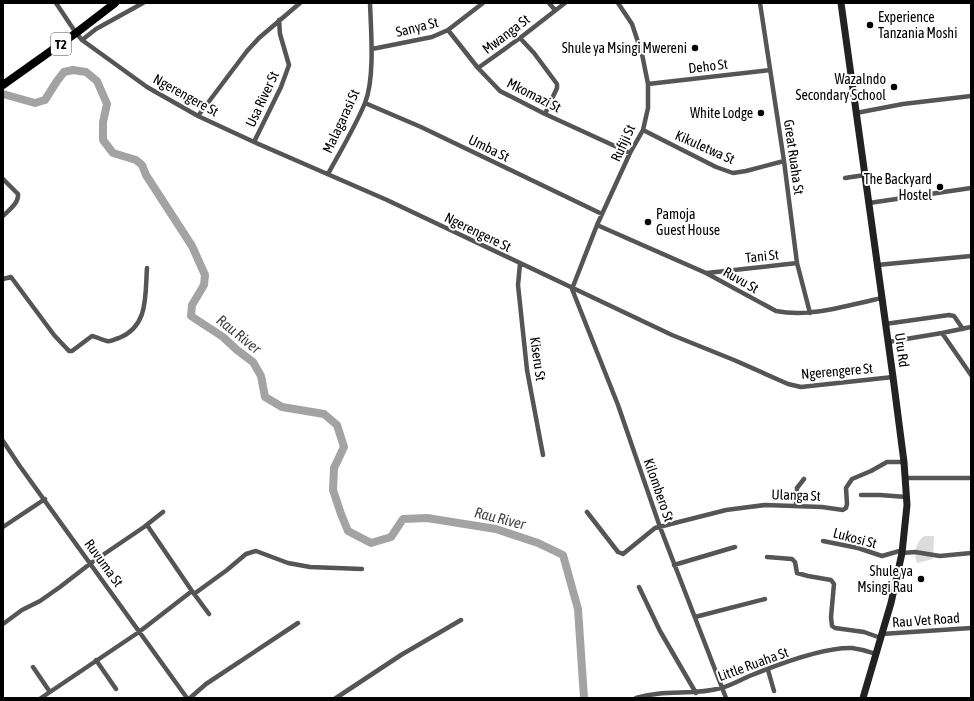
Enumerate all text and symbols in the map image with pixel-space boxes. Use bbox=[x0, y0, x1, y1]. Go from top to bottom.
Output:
place label: Experience Tanzania Moshi bbox=[878, 9, 957, 41]
street label: Mwanga St bbox=[479, 11, 533, 57]
street label: Sanya St bbox=[394, 14, 440, 40]
marker: Experience Tanzania Moshi bbox=[865, 20, 875, 30]
road number: T2 bbox=[51, 33, 71, 55]
place label: Shule ya Msingi Mwereni bbox=[562, 40, 687, 56]
marker: Shule ya Msingi Mwereni bbox=[690, 43, 700, 53]
street label: Deho St bbox=[687, 56, 729, 76]
street label: Usa River St bbox=[242, 69, 282, 129]
street label: Ngerengere St bbox=[151, 71, 221, 119]
place label: Wazalndo Secondary School bbox=[796, 71, 886, 103]
street label: Mkomazi St bbox=[504, 75, 564, 115]
marker: Wazalndo Secondary School bbox=[889, 82, 899, 92]
street label: Malagarasi St bbox=[319, 86, 363, 156]
place label: White Lodge bbox=[690, 105, 753, 121]
marker: White Lodge bbox=[756, 108, 766, 118]
street label: Great Ruaha St bbox=[781, 118, 807, 196]
street label: Rufiji St bbox=[607, 122, 639, 164]
street label: Kikuletwa St bbox=[673, 127, 737, 167]
street label: Umba St bbox=[466, 131, 512, 165]
place label: The Backyard Hostel bbox=[864, 171, 932, 203]
marker: The Backyard Hostel bbox=[935, 182, 945, 192]
place label: Pamoja Guest House bbox=[656, 206, 720, 238]
street label: Ngerengere St bbox=[442, 209, 514, 255]
marker: Pamoja Guest House bbox=[643, 217, 653, 227]
street label: Tani St bbox=[744, 246, 780, 266]
street label: Ruvu St bbox=[720, 264, 762, 296]
water label: Rau River bbox=[213, 311, 265, 357]
street label: Uru Rd bbox=[892, 332, 912, 368]
street label: Kiseru St bbox=[527, 336, 549, 382]
street label: Ngerengere St bbox=[800, 360, 874, 382]
street label: Kilombero St bbox=[641, 456, 677, 524]
street label: Ulanga St bbox=[771, 486, 821, 504]
water label: Rau River bbox=[473, 503, 528, 533]
street label: Lukosi St bbox=[831, 524, 879, 552]
street label: Ruvuma St bbox=[81, 536, 127, 590]
place label: Shule ya Msingi Rau bbox=[857, 563, 913, 595]
marker: Shule ya Msingi Rau bbox=[916, 574, 926, 584]
street label: Rau Vet Road bbox=[892, 610, 960, 630]
street label: Little Ruaha St bbox=[716, 644, 790, 684]

